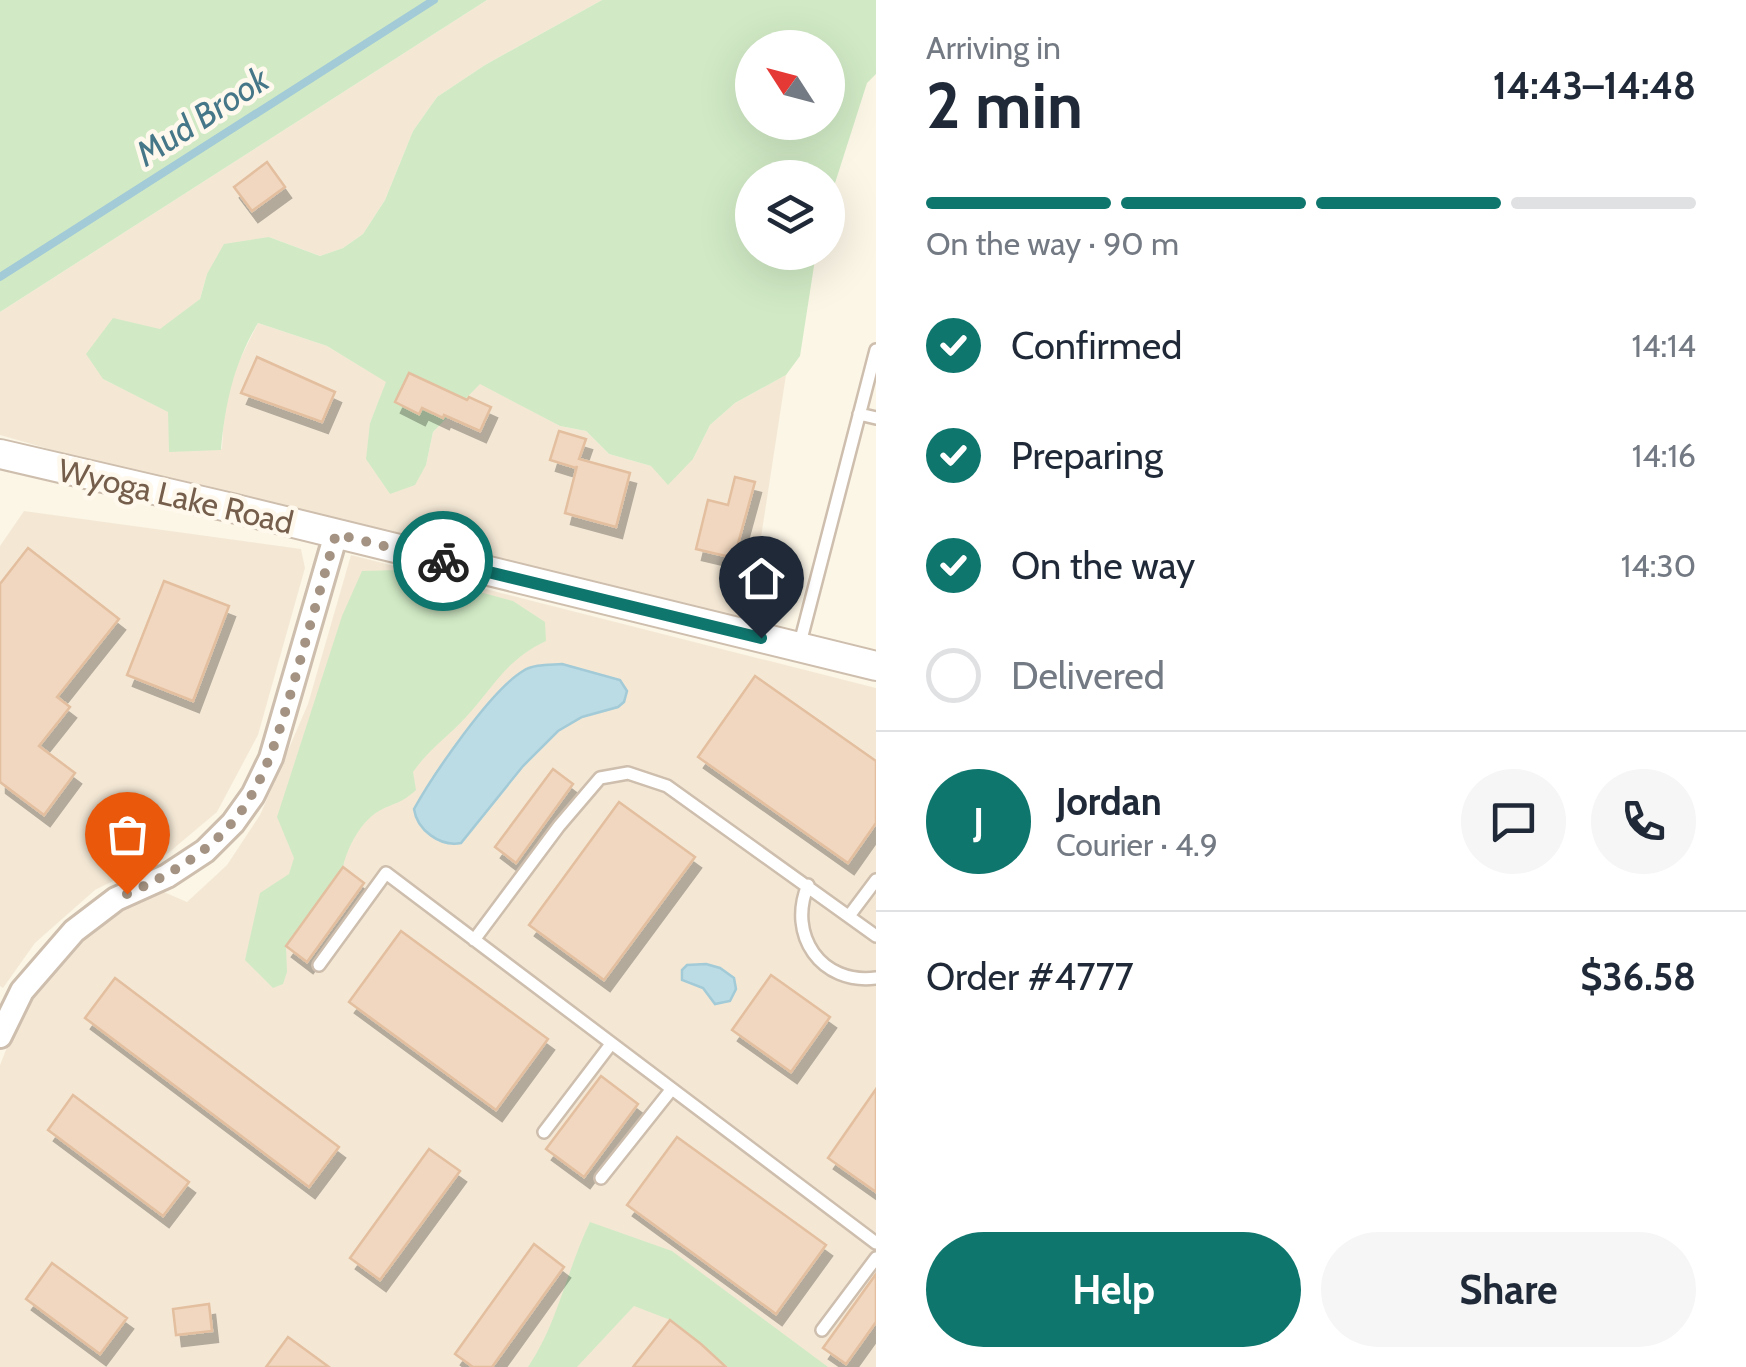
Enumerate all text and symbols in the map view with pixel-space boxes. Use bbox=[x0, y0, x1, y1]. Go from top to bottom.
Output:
text: Arriving in bbox=[926, 28, 1061, 67]
north arrow bbox=[735, 30, 845, 140]
map controls bbox=[735, 30, 845, 270]
water label: Mud Brook bbox=[127, 57, 277, 175]
text: 14:43–14:48 bbox=[1493, 62, 1696, 109]
text: 2 min bbox=[926, 65, 1083, 144]
button: layers bbox=[735, 160, 845, 270]
text: On the way · 90 m bbox=[926, 224, 1179, 263]
icon: check bbox=[926, 318, 981, 373]
text: Confirmed bbox=[1011, 322, 1182, 369]
text: 14:14 bbox=[1631, 326, 1696, 365]
icon: check bbox=[926, 428, 981, 483]
text: Preparing bbox=[1011, 432, 1163, 479]
text: 14:16 bbox=[1632, 436, 1696, 475]
street label: Wyoga Lake Road bbox=[55, 450, 297, 542]
courier bbox=[393, 511, 493, 611]
icon: bike bbox=[416, 534, 471, 589]
pin bbox=[719, 536, 804, 639]
icon: check bbox=[926, 538, 981, 593]
text: On the way bbox=[1011, 542, 1195, 589]
text: 14:30 bbox=[1621, 546, 1696, 585]
icon: home bbox=[734, 551, 789, 606]
text: Delivered bbox=[1011, 652, 1165, 699]
button: chat bbox=[1461, 769, 1566, 874]
button: phone bbox=[1591, 769, 1696, 874]
text: Jordan bbox=[1056, 778, 1162, 825]
pin bbox=[85, 792, 170, 895]
text: J bbox=[973, 798, 984, 845]
icon: bag bbox=[100, 807, 155, 862]
text: Courier · 4.9 bbox=[1056, 825, 1218, 864]
text: Order #4777 bbox=[926, 953, 1134, 1000]
text: $36.58 bbox=[1580, 953, 1696, 1000]
button: Help bbox=[926, 1232, 1301, 1347]
button: Share bbox=[1321, 1232, 1696, 1347]

